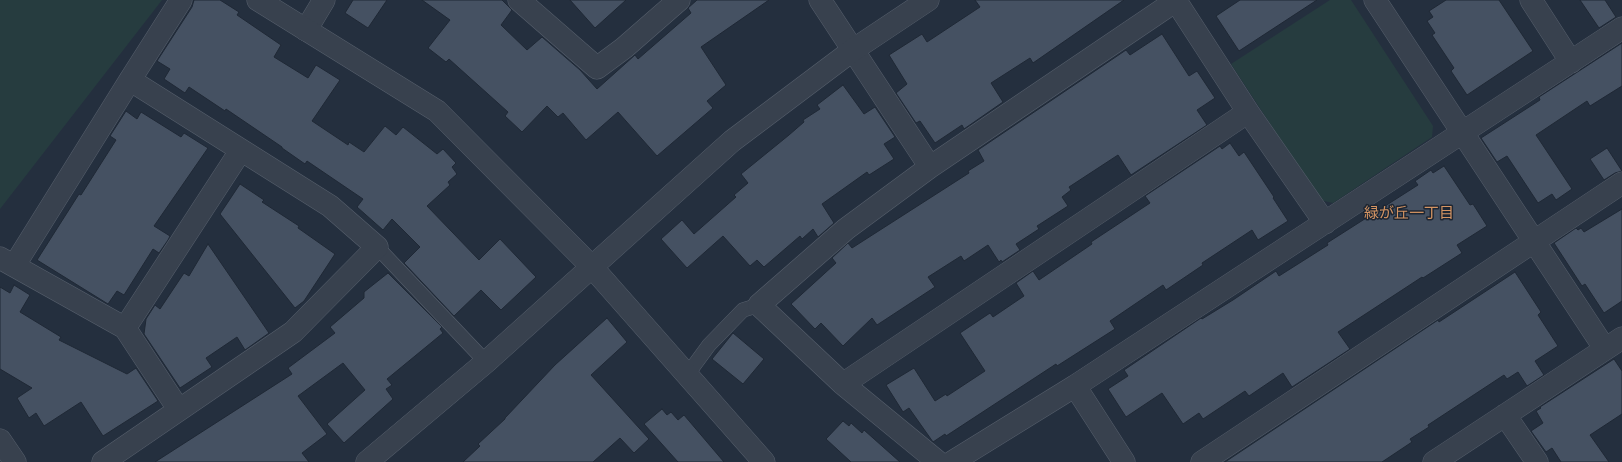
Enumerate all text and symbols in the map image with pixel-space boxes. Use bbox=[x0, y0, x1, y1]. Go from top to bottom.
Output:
district label: 緑が丘一丁目 bbox=[1364, 204, 1454, 222]

